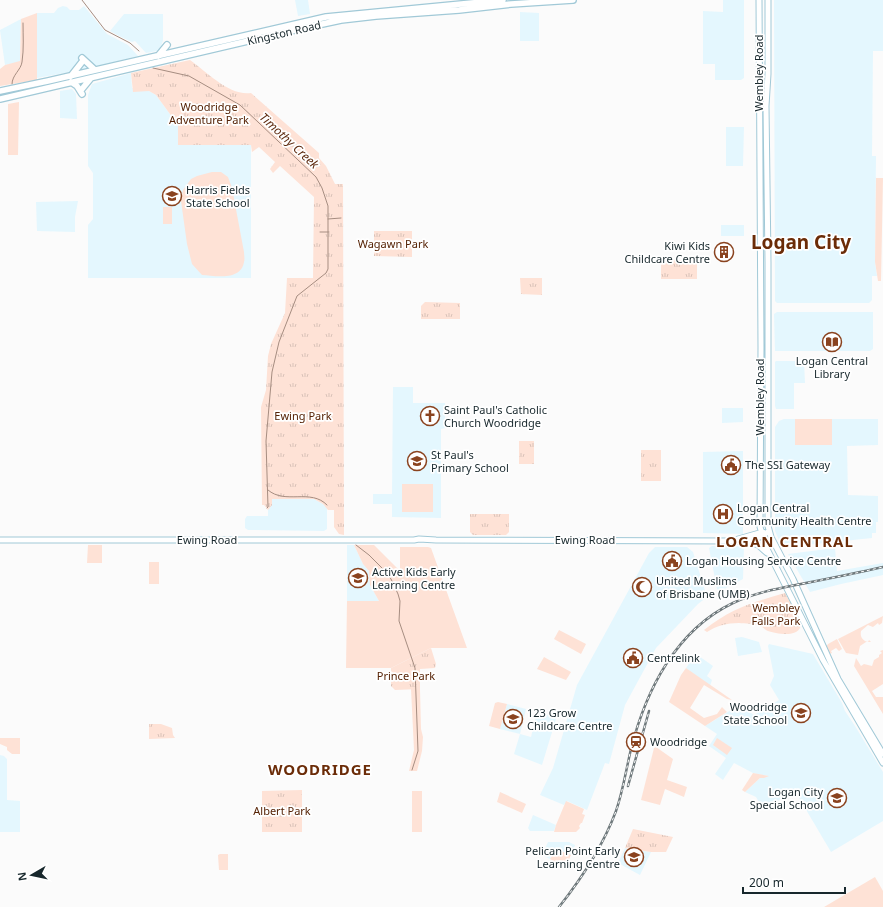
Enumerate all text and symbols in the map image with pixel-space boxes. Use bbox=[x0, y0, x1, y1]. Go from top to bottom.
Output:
street label: Kingston Road bbox=[246, 17, 322, 48]
street label: Wembley Road bbox=[751, 35, 766, 112]
park label: Woodridge Adventure Park bbox=[169, 99, 249, 127]
water label: Timothy Creek bbox=[256, 109, 324, 173]
place label: Harris Fields State School bbox=[186, 182, 250, 210]
school or university icon: Harris Fields State School bbox=[161, 185, 183, 207]
district label: Logan City bbox=[751, 229, 851, 255]
park label: Wagawn Park bbox=[358, 236, 428, 251]
place label: Kiwi Kids Childcare Centre bbox=[625, 238, 710, 266]
building icon: Kiwi Kids Childcare Centre bbox=[713, 241, 735, 263]
library icon: Logan Central Library bbox=[821, 331, 843, 353]
place label: Logan Central Library bbox=[796, 353, 868, 381]
street label: Wembley Road bbox=[752, 359, 767, 436]
place label: Saint Paul's Catholic Church Woodridge bbox=[444, 402, 547, 430]
church icon: Saint Paul's Catholic Church Woodridge bbox=[419, 405, 441, 427]
park label: Ewing Park bbox=[274, 408, 332, 423]
place label: St Paul's Primary School bbox=[431, 447, 509, 475]
school or university icon: St Paul's Primary School bbox=[406, 450, 428, 472]
public building icon: The SSI Gateway bbox=[720, 454, 742, 476]
place label: The SSI Gateway bbox=[745, 457, 831, 472]
place label: Logan Central Community Health Centre bbox=[737, 500, 872, 528]
hospital icon: Logan Central Community Health Centre bbox=[712, 503, 734, 525]
district label: LOGAN CENTRAL bbox=[716, 531, 854, 551]
street label: Ewing Road bbox=[177, 532, 237, 547]
street label: Ewing Road bbox=[555, 532, 615, 547]
public building icon: Logan Housing Service Centre bbox=[661, 550, 683, 572]
place label: Logan Housing Service Centre bbox=[686, 553, 841, 568]
place label: Active Kids Early Learning Centre bbox=[372, 564, 456, 592]
school or university icon: Active Kids Early Learning Centre bbox=[347, 567, 369, 589]
place label: United Muslims of Brisbane (UMB) bbox=[656, 573, 750, 601]
mosque icon: United Muslims of Brisbane (UMB) bbox=[631, 576, 653, 598]
park label: Wembley Falls Park bbox=[752, 600, 801, 628]
public building icon: Centrelink bbox=[622, 647, 644, 669]
place label: Centrelink bbox=[647, 650, 700, 665]
park label: Prince Park bbox=[377, 668, 435, 683]
place label: Woodridge State School bbox=[724, 699, 787, 727]
school or university icon: Woodridge State School bbox=[790, 702, 812, 724]
place label: 123 Grow Childcare Centre bbox=[527, 705, 612, 733]
school or university icon: 123 Grow Childcare Centre bbox=[502, 708, 524, 730]
station icon: Woodridge bbox=[625, 731, 647, 753]
place label: Woodridge bbox=[650, 734, 707, 749]
district label: WOODRIDGE bbox=[268, 759, 372, 779]
place label: Logan City Special School bbox=[750, 784, 823, 812]
school or university icon: Logan City Special School bbox=[826, 787, 848, 809]
park label: Albert Park bbox=[253, 803, 311, 818]
place label: Pelican Point Early Learning Centre bbox=[525, 843, 620, 871]
school or university icon: Pelican Point Early Learning Centre bbox=[623, 846, 645, 868]
north arrow bbox=[12, 855, 52, 895]
scale bar bbox=[743, 869, 845, 895]
text: N bbox=[14, 871, 30, 882]
text: 200 m bbox=[749, 874, 784, 891]

